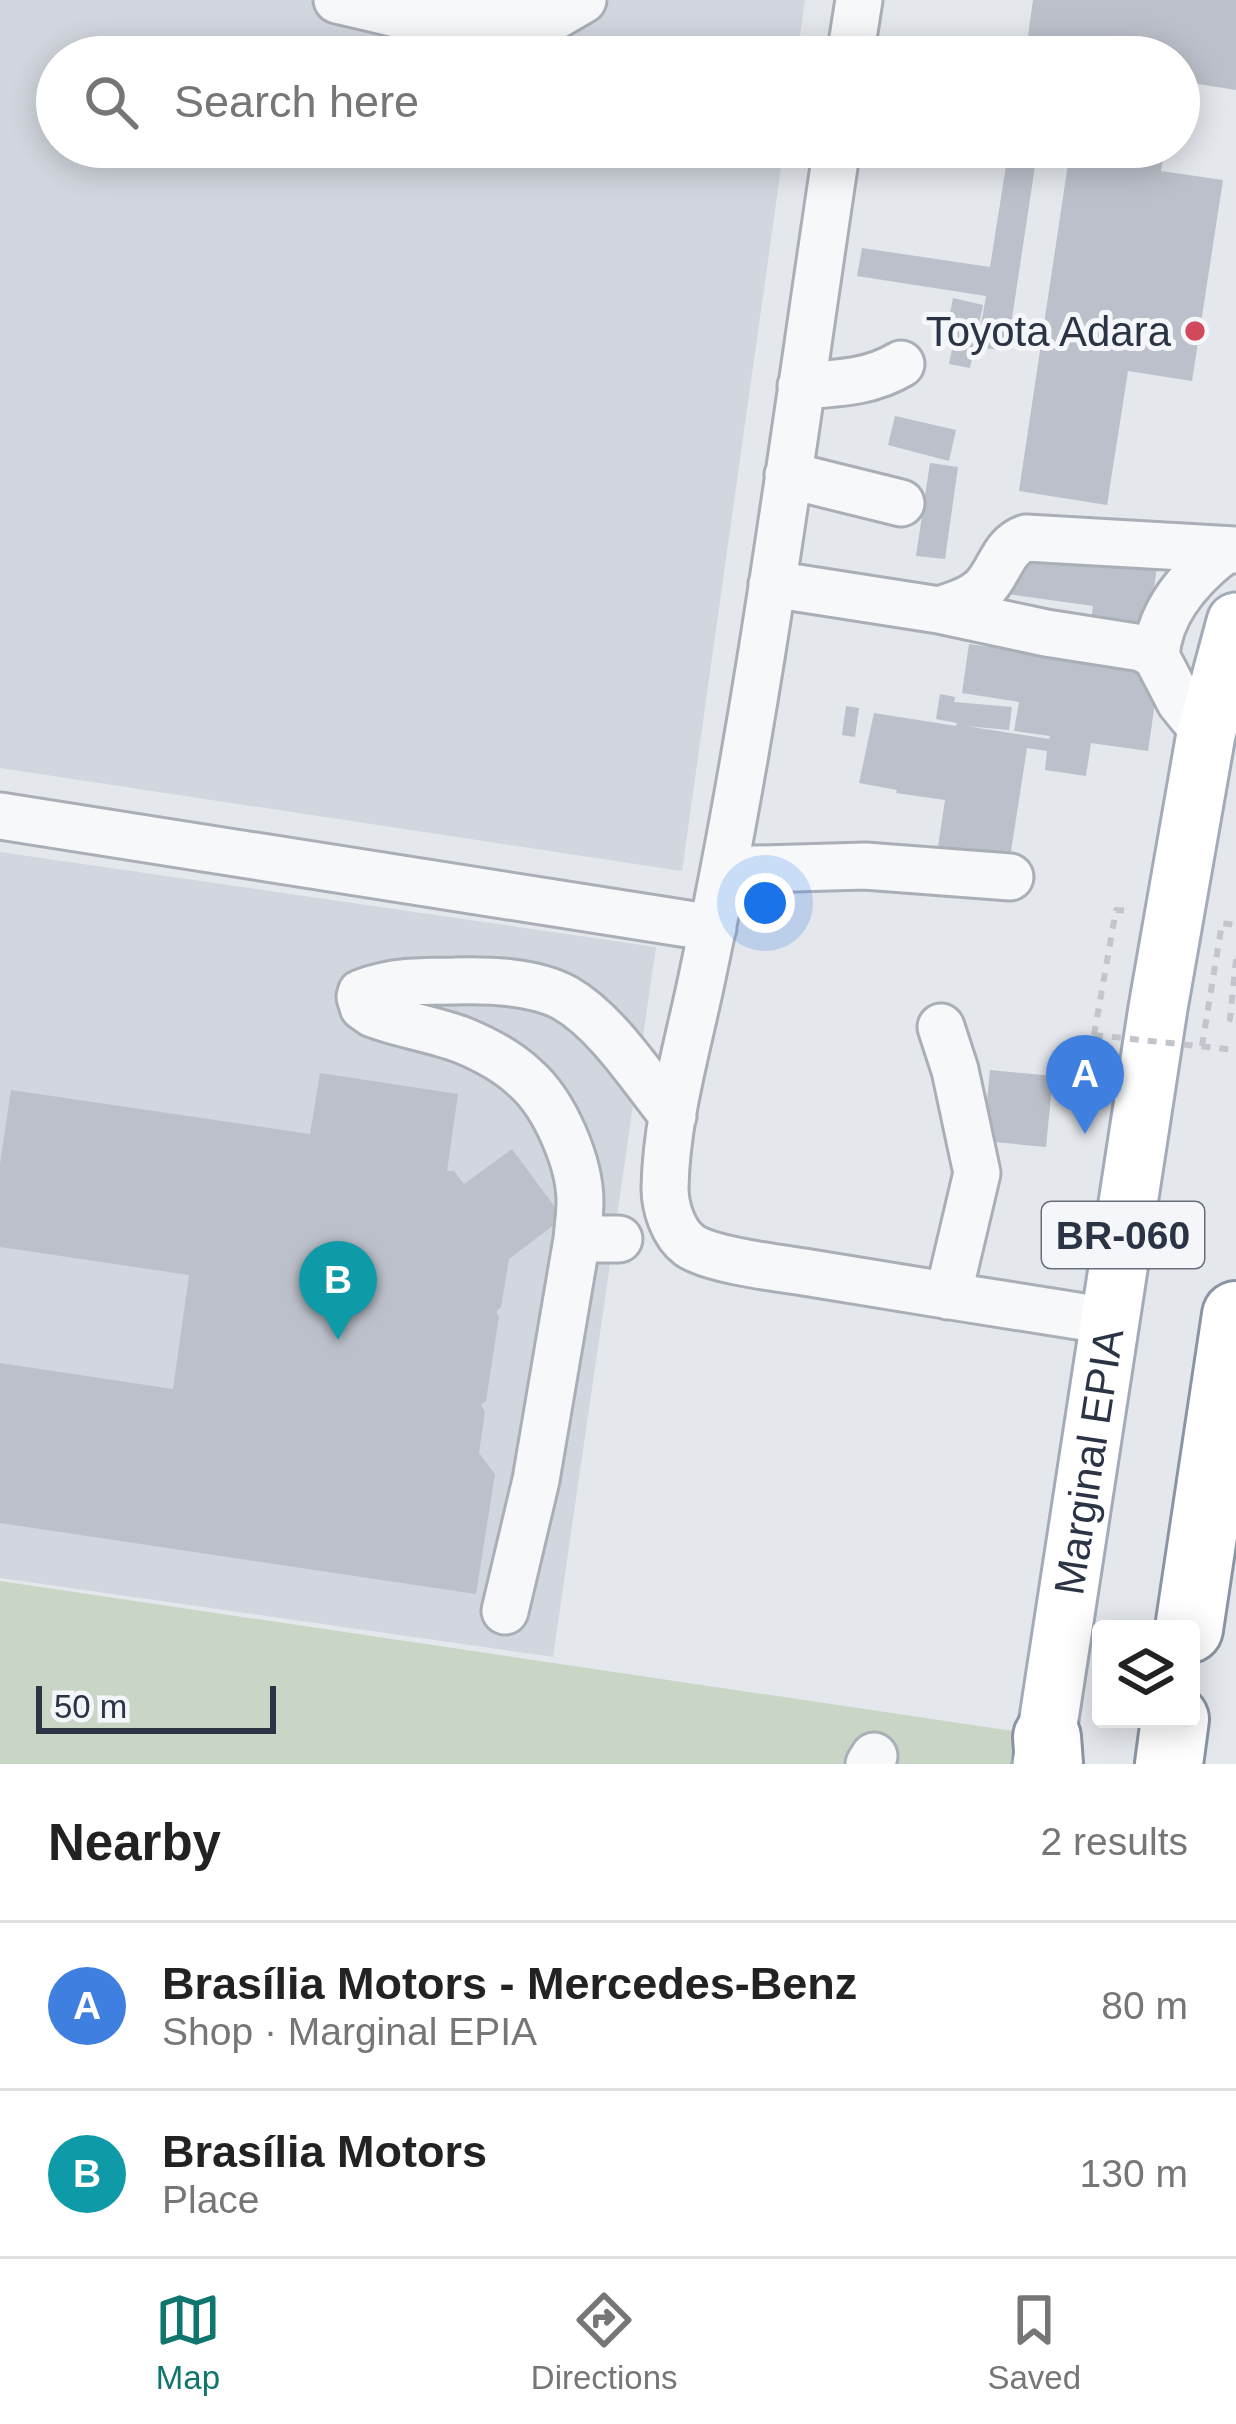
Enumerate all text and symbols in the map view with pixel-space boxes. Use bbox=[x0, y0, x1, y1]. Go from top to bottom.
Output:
search box bbox=[36, 36, 1200, 168]
icon: search bbox=[78, 69, 144, 135]
text: Search here bbox=[174, 76, 419, 127]
place label: Toyota Adara bbox=[926, 308, 1172, 355]
marker: Toyota Adara bbox=[1182, 318, 1208, 344]
your location bbox=[735, 873, 795, 933]
pin: A bbox=[1046, 1035, 1124, 1134]
road number: BR-060 bbox=[1042, 1202, 1204, 1268]
pin: B bbox=[299, 1241, 377, 1340]
street label: Marginal EPIA bbox=[1045, 1325, 1132, 1598]
map controls bbox=[1092, 1620, 1200, 1728]
button: layers bbox=[1092, 1620, 1200, 1728]
scale bar bbox=[36, 1680, 276, 1733]
text: 50 m bbox=[54, 1688, 127, 1725]
text: Nearby bbox=[48, 1814, 221, 1871]
text: 2 results bbox=[1041, 1820, 1188, 1863]
text: Brasília Motors - Mercedes-Benz bbox=[162, 1958, 857, 2009]
text: A bbox=[73, 1984, 101, 2027]
text: 80 m bbox=[1101, 1984, 1188, 2027]
text: Shop · Marginal EPIA bbox=[162, 2010, 537, 2053]
text: Brasília Motors bbox=[162, 2126, 487, 2177]
text: B bbox=[73, 2152, 101, 2195]
text: 130 m bbox=[1080, 2152, 1188, 2195]
text: Place bbox=[162, 2178, 260, 2221]
tab: Map bbox=[155, 2287, 221, 2397]
tab: Directions bbox=[531, 2287, 678, 2397]
tab: Saved bbox=[987, 2287, 1081, 2397]

